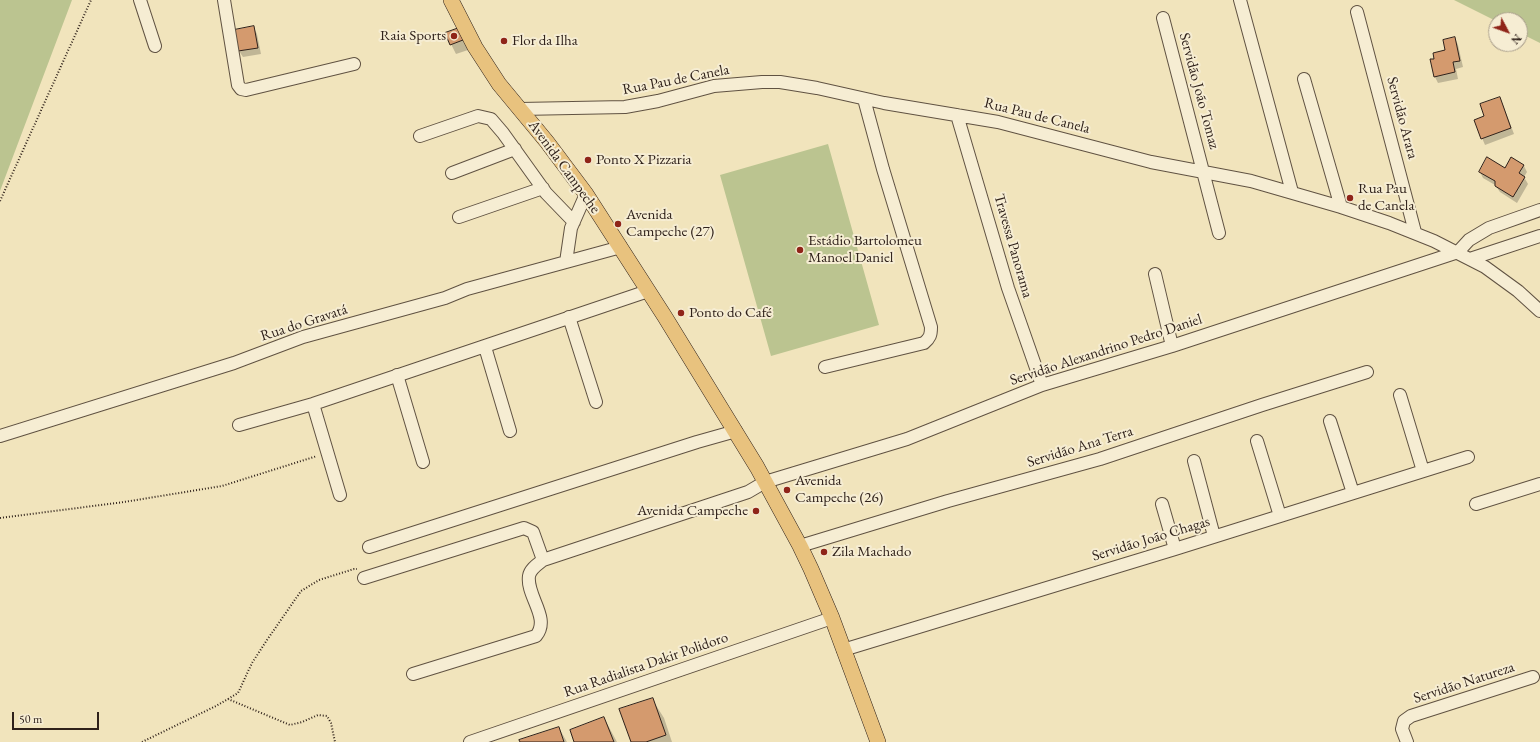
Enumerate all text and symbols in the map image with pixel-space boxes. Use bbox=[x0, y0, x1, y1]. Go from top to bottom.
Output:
north arrow bbox=[1488, 12, 1528, 52]
place label: Raia Sports bbox=[380, 27, 446, 45]
marker: Raia Sports bbox=[449, 31, 459, 41]
street label: Servidão João Tomaz bbox=[1175, 31, 1223, 151]
text: N bbox=[1508, 31, 1525, 47]
place label: Flor da Ilha bbox=[512, 32, 578, 50]
marker: Flor da Ilha bbox=[499, 36, 509, 46]
street label: Rua Pau de Canela bbox=[621, 61, 731, 99]
street label: Servidão Arara bbox=[1382, 75, 1422, 161]
street label: Rua Pau de Canela bbox=[982, 94, 1092, 138]
street label: Avenida Campeche bbox=[524, 117, 604, 217]
place label: Ponto X Pizzaria bbox=[596, 151, 692, 169]
marker: Ponto X Pizzaria bbox=[583, 155, 593, 165]
place label: Rua Pau de Canela bbox=[1358, 180, 1414, 215]
street label: Travessa Panorama bbox=[990, 192, 1036, 300]
marker: Rua Pau de Canela bbox=[1345, 193, 1355, 203]
place label: Avenida Campeche (27) bbox=[626, 206, 714, 241]
marker: Avenida Campeche (27) bbox=[613, 219, 623, 229]
place label: Estádio Bartolomeu Manoel Daniel bbox=[808, 232, 922, 267]
marker: Estádio Bartolomeu Manoel Daniel bbox=[795, 245, 805, 255]
street label: Rua do Gravatá bbox=[258, 300, 350, 346]
place label: Ponto do Café bbox=[689, 304, 772, 322]
marker: Ponto do Café bbox=[676, 308, 686, 318]
street label: Servidão Alexandrino Pedro Daniel bbox=[1008, 310, 1204, 390]
street label: Servidão Ana Terra bbox=[1025, 422, 1135, 472]
place label: Avenida Campeche (26) bbox=[795, 472, 883, 507]
marker: Avenida Campeche (26) bbox=[782, 485, 792, 495]
place label: Avenida Campeche bbox=[637, 502, 748, 520]
marker: Avenida Campeche bbox=[751, 506, 761, 516]
street label: Servidão João Chagas bbox=[1090, 512, 1212, 566]
place label: Zila Machado bbox=[832, 543, 911, 561]
marker: Zila Machado bbox=[819, 547, 829, 557]
street label: Rua Radialista Dakir Polidoro bbox=[561, 628, 731, 702]
street label: Servidão Natureza bbox=[1411, 658, 1517, 708]
scale bar bbox=[14, 704, 101, 730]
text: 50 m bbox=[19, 711, 42, 727]

